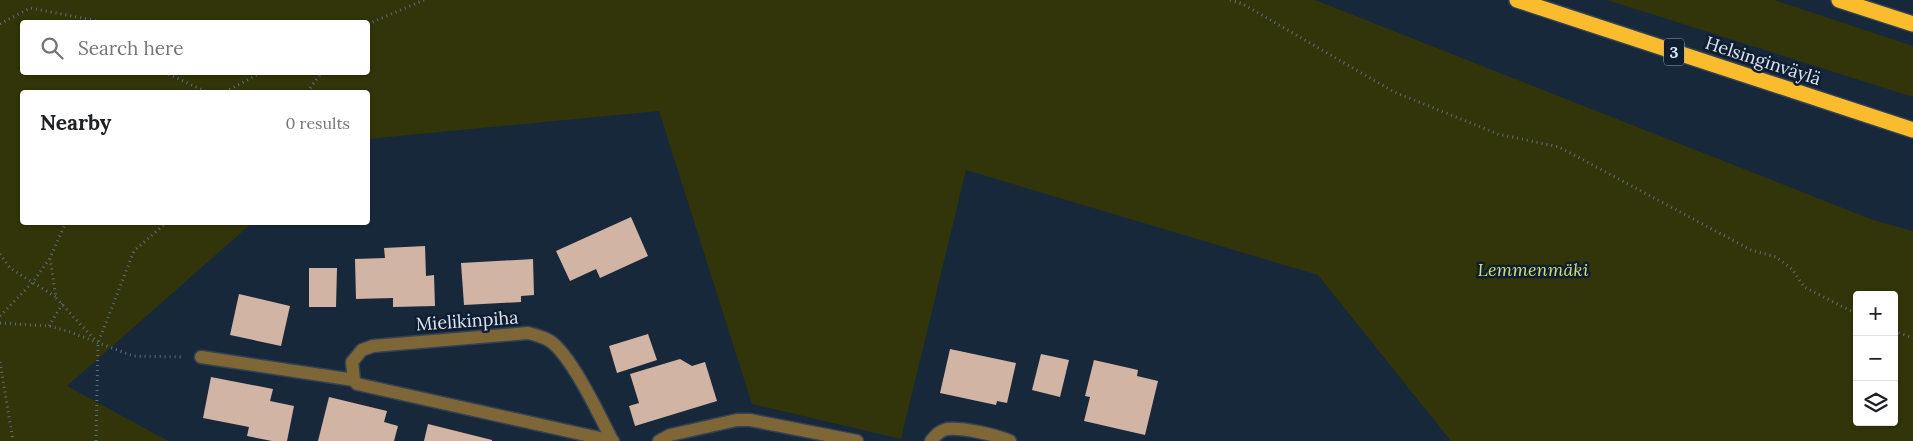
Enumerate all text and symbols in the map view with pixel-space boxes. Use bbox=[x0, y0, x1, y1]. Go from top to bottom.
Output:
search box bbox=[20, 20, 370, 75]
street label: Helsinginväylä bbox=[1702, 31, 1824, 90]
icon: search bbox=[38, 34, 66, 62]
text: Search here bbox=[78, 36, 184, 60]
road number: 3 bbox=[1664, 38, 1684, 66]
text: Nearby bbox=[40, 109, 111, 136]
text: 0 results bbox=[285, 113, 350, 133]
park label: Lemmenmäki bbox=[1478, 258, 1589, 281]
map controls bbox=[1853, 291, 1898, 426]
button: + bbox=[1853, 291, 1898, 336]
street label: Mielikinpiha bbox=[415, 305, 519, 336]
button: − bbox=[1853, 336, 1898, 381]
button: layers bbox=[1853, 381, 1898, 426]

